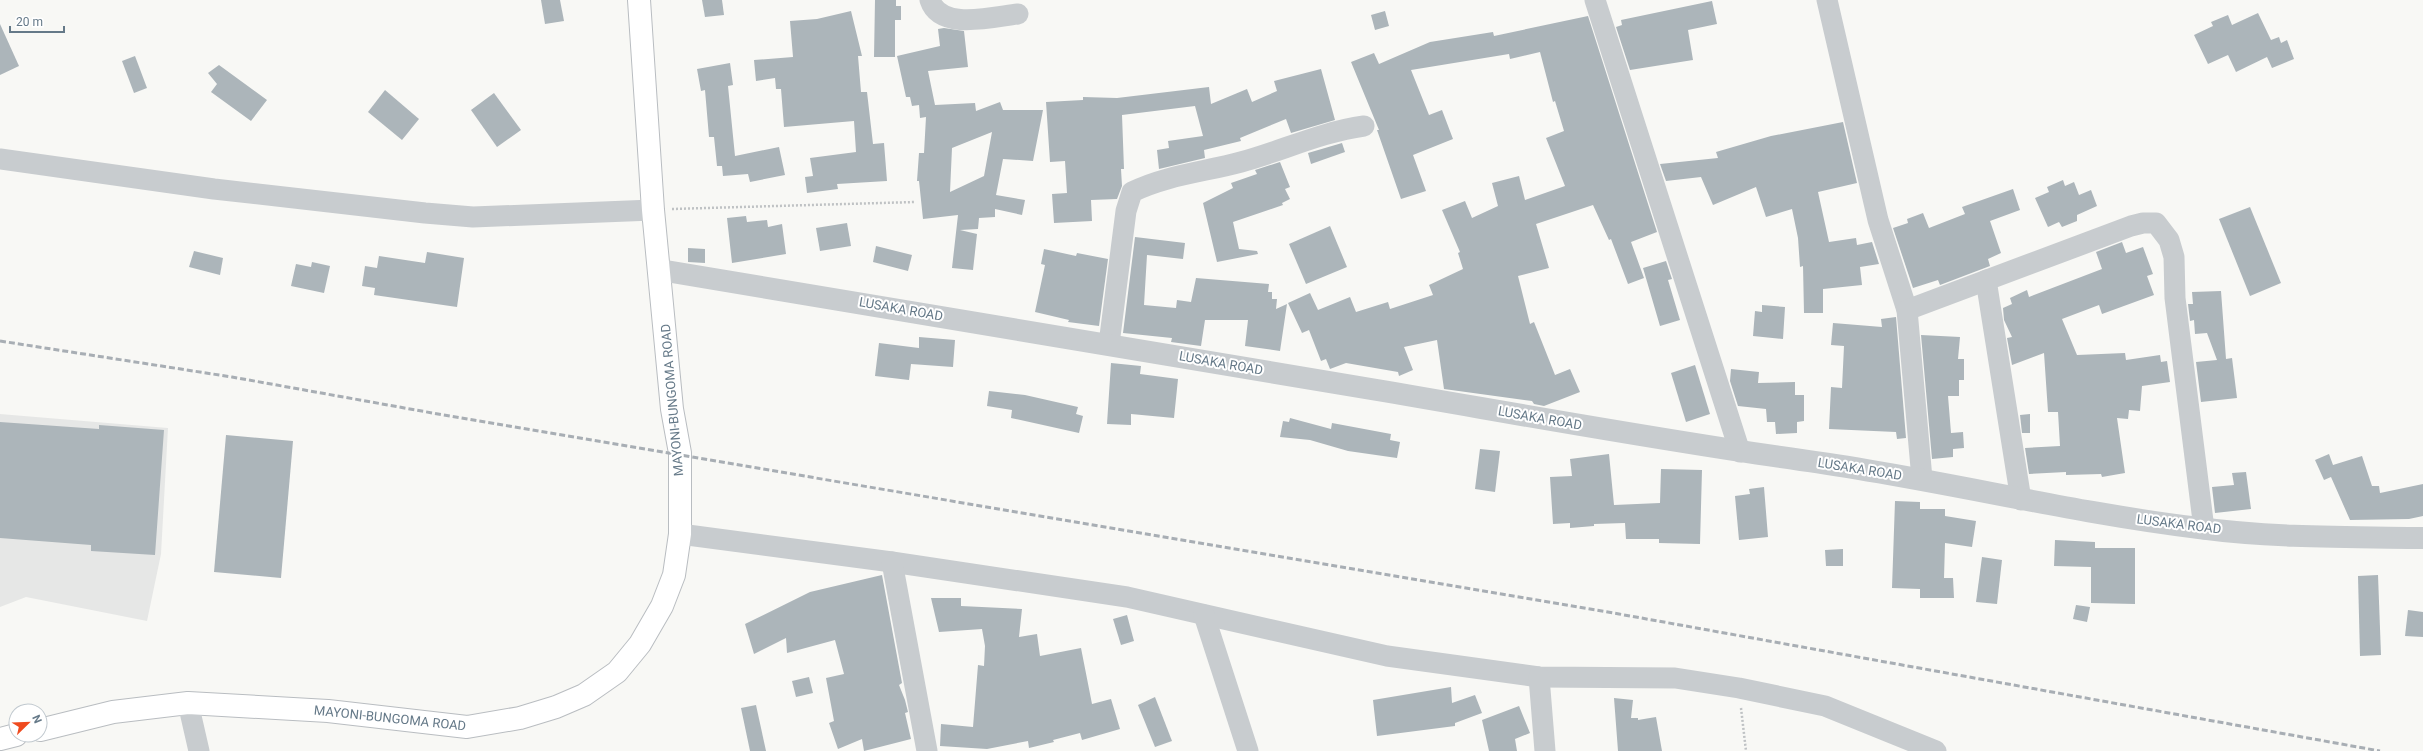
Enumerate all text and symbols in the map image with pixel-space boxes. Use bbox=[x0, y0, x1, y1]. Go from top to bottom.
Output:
scale bar bbox=[10, 8, 64, 34]
text: 20 m bbox=[16, 15, 43, 29]
street label: LUSAKA ROAD bbox=[858, 294, 944, 324]
street label: MAYONI-BUNGOMA ROAD bbox=[658, 323, 686, 477]
street label: LUSAKA ROAD bbox=[1178, 348, 1264, 378]
street label: LUSAKA ROAD bbox=[1497, 403, 1583, 433]
street label: LUSAKA ROAD bbox=[1817, 455, 1903, 483]
street label: LUSAKA ROAD bbox=[2136, 511, 2222, 537]
north arrow bbox=[8, 703, 48, 743]
street label: MAYONI-BUNGOMA ROAD bbox=[313, 703, 467, 733]
text: N bbox=[29, 713, 44, 726]

